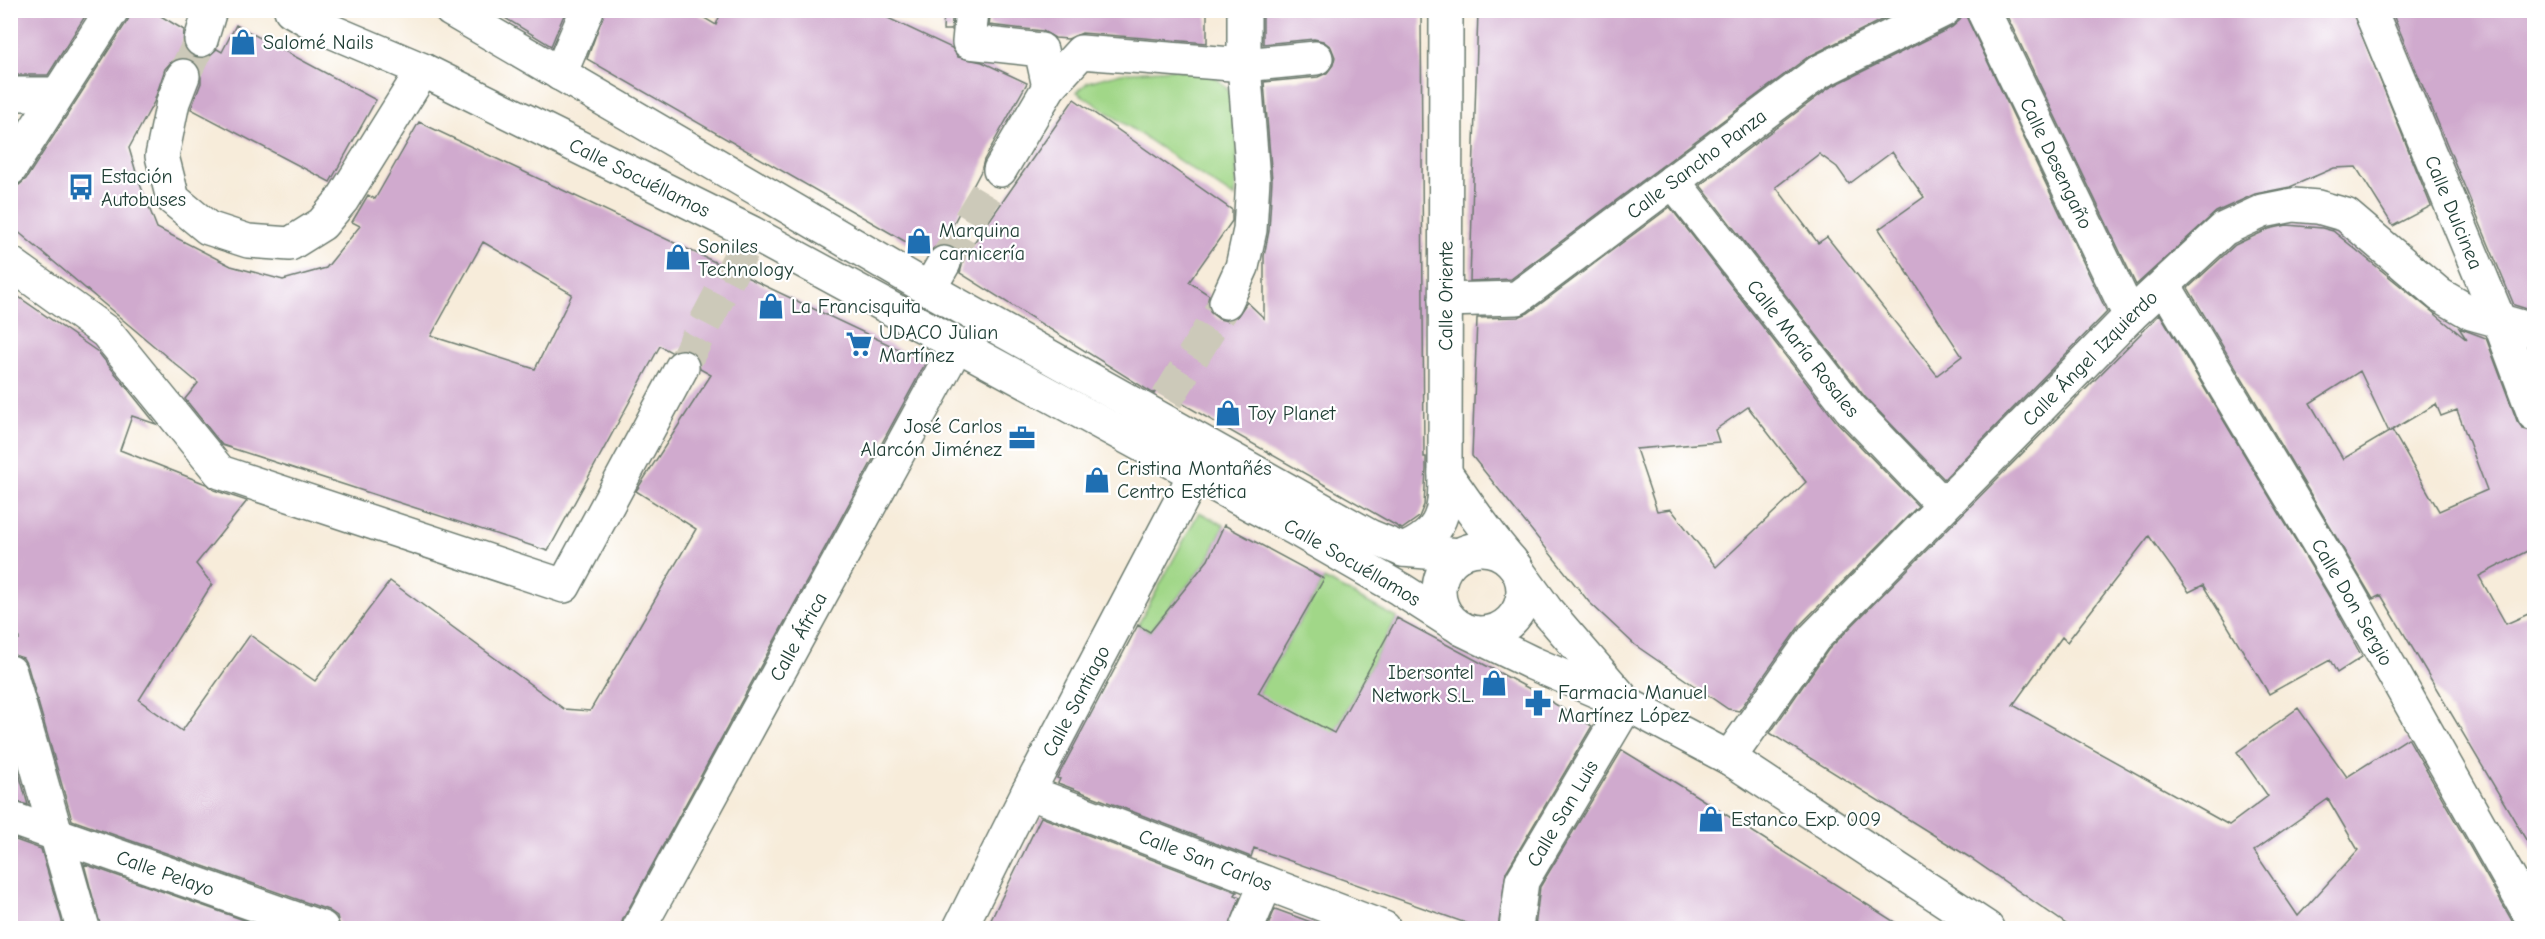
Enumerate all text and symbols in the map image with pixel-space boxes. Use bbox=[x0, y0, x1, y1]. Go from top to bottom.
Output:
shop icon: Salomé Nails bbox=[228, 27, 258, 57]
place label: Salomé Nails bbox=[263, 31, 373, 54]
street label: Calle Desengaño bbox=[2015, 94, 2098, 233]
street label: Calle Sancho Panza bbox=[1622, 104, 1771, 224]
street label: Calle Socuéllamos bbox=[566, 133, 714, 222]
street label: Calle Dulcinea bbox=[2420, 152, 2488, 272]
place label: Estación Autobuses bbox=[101, 165, 186, 211]
bus stop icon: Estación Autobuses bbox=[66, 172, 96, 202]
place label: Marquina carnicería bbox=[939, 219, 1025, 265]
shop icon: Marquina carnicería bbox=[904, 226, 934, 256]
place label: Soniles Technology bbox=[698, 235, 793, 281]
street label: Calle Oriente bbox=[1434, 241, 1457, 351]
shop icon: Soniles Technology bbox=[663, 242, 693, 272]
street label: Calle María Rosales bbox=[1743, 275, 1864, 422]
street label: Calle Ángel Izquierdo bbox=[2017, 285, 2162, 431]
shop icon: La Francisquita bbox=[756, 291, 786, 321]
place label: La Francisquita bbox=[791, 295, 921, 318]
place label: UDACO Julian Martínez bbox=[879, 321, 998, 367]
supermarket icon: UDACO Julian Martínez bbox=[844, 329, 874, 359]
shop icon: Toy Planet bbox=[1213, 398, 1243, 428]
place label: Toy Planet bbox=[1248, 402, 1337, 425]
place label: José Carlos Alarcón Jiménez bbox=[860, 415, 1002, 461]
office icon: José Carlos Alarcón Jiménez bbox=[1007, 423, 1037, 453]
place label: Cristina Montañés Centro Estética bbox=[1117, 457, 1272, 503]
shop icon: Cristina Montañés Centro Estética bbox=[1082, 465, 1112, 495]
street label: Calle Socuéllamos bbox=[1280, 513, 1425, 611]
street label: Calle Don Sergio bbox=[2307, 534, 2398, 670]
street label: Calle África bbox=[764, 588, 831, 685]
street label: Calle Santiago bbox=[1037, 641, 1114, 760]
place label: Ibersontel Network S.L. bbox=[1371, 661, 1474, 707]
shop icon: Ibersontel Network S.L. bbox=[1479, 668, 1509, 698]
place label: Farmacia Manuel Martínez López bbox=[1558, 681, 1707, 727]
pharmacy icon: Farmacia Manuel Martínez López bbox=[1523, 688, 1553, 718]
street label: Calle San Luis bbox=[1522, 756, 1603, 871]
shop icon: Estanco Exp. 009 bbox=[1696, 804, 1726, 834]
place label: Estanco Exp. 009 bbox=[1731, 808, 1881, 831]
street label: Calle San Carlos bbox=[1136, 824, 1275, 896]
street label: Calle Pelayo bbox=[113, 845, 218, 901]

